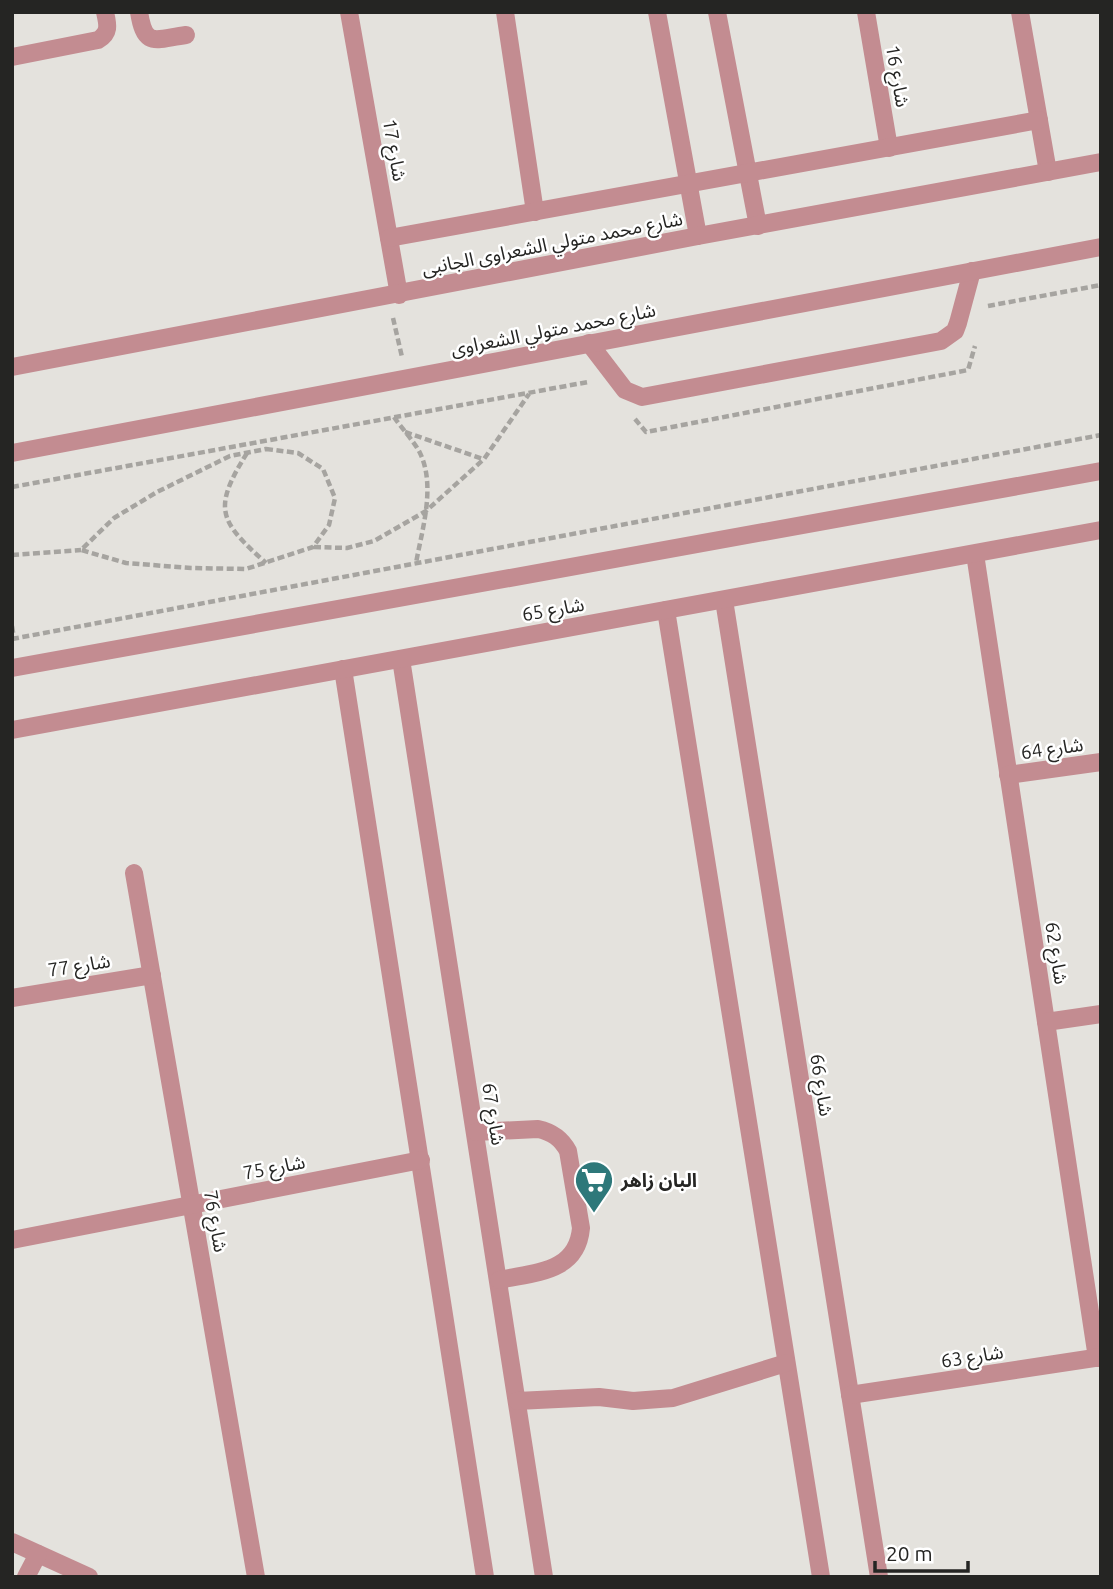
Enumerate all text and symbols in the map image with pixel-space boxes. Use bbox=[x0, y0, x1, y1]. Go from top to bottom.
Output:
street label: شارع 16 bbox=[879, 43, 914, 109]
street label: شارع 17 bbox=[376, 117, 411, 183]
street label: شارع محمد متولي الشعراوى الجانبى bbox=[420, 207, 685, 283]
street label: شارع محمد متولي الشعراوى bbox=[449, 298, 658, 364]
street label: شارع 65 bbox=[520, 593, 586, 628]
street label: شارع 64 bbox=[1019, 733, 1085, 766]
street label: شارع 62 bbox=[1038, 920, 1073, 986]
street label: شارع 77 bbox=[46, 949, 112, 984]
street label: شارع 66 bbox=[803, 1052, 838, 1118]
street label: شارع 67 bbox=[475, 1081, 510, 1147]
street label: شارع 75 bbox=[241, 1150, 308, 1187]
supermarket icon: البان زاهر bbox=[573, 1159, 615, 1214]
place label: البان زاهر bbox=[620, 1169, 697, 1192]
street label: شارع 76 bbox=[197, 1188, 232, 1254]
street label: شارع 63 bbox=[939, 1340, 1005, 1375]
scale bar bbox=[875, 1530, 968, 1574]
text: 20 m bbox=[886, 1541, 933, 1565]

